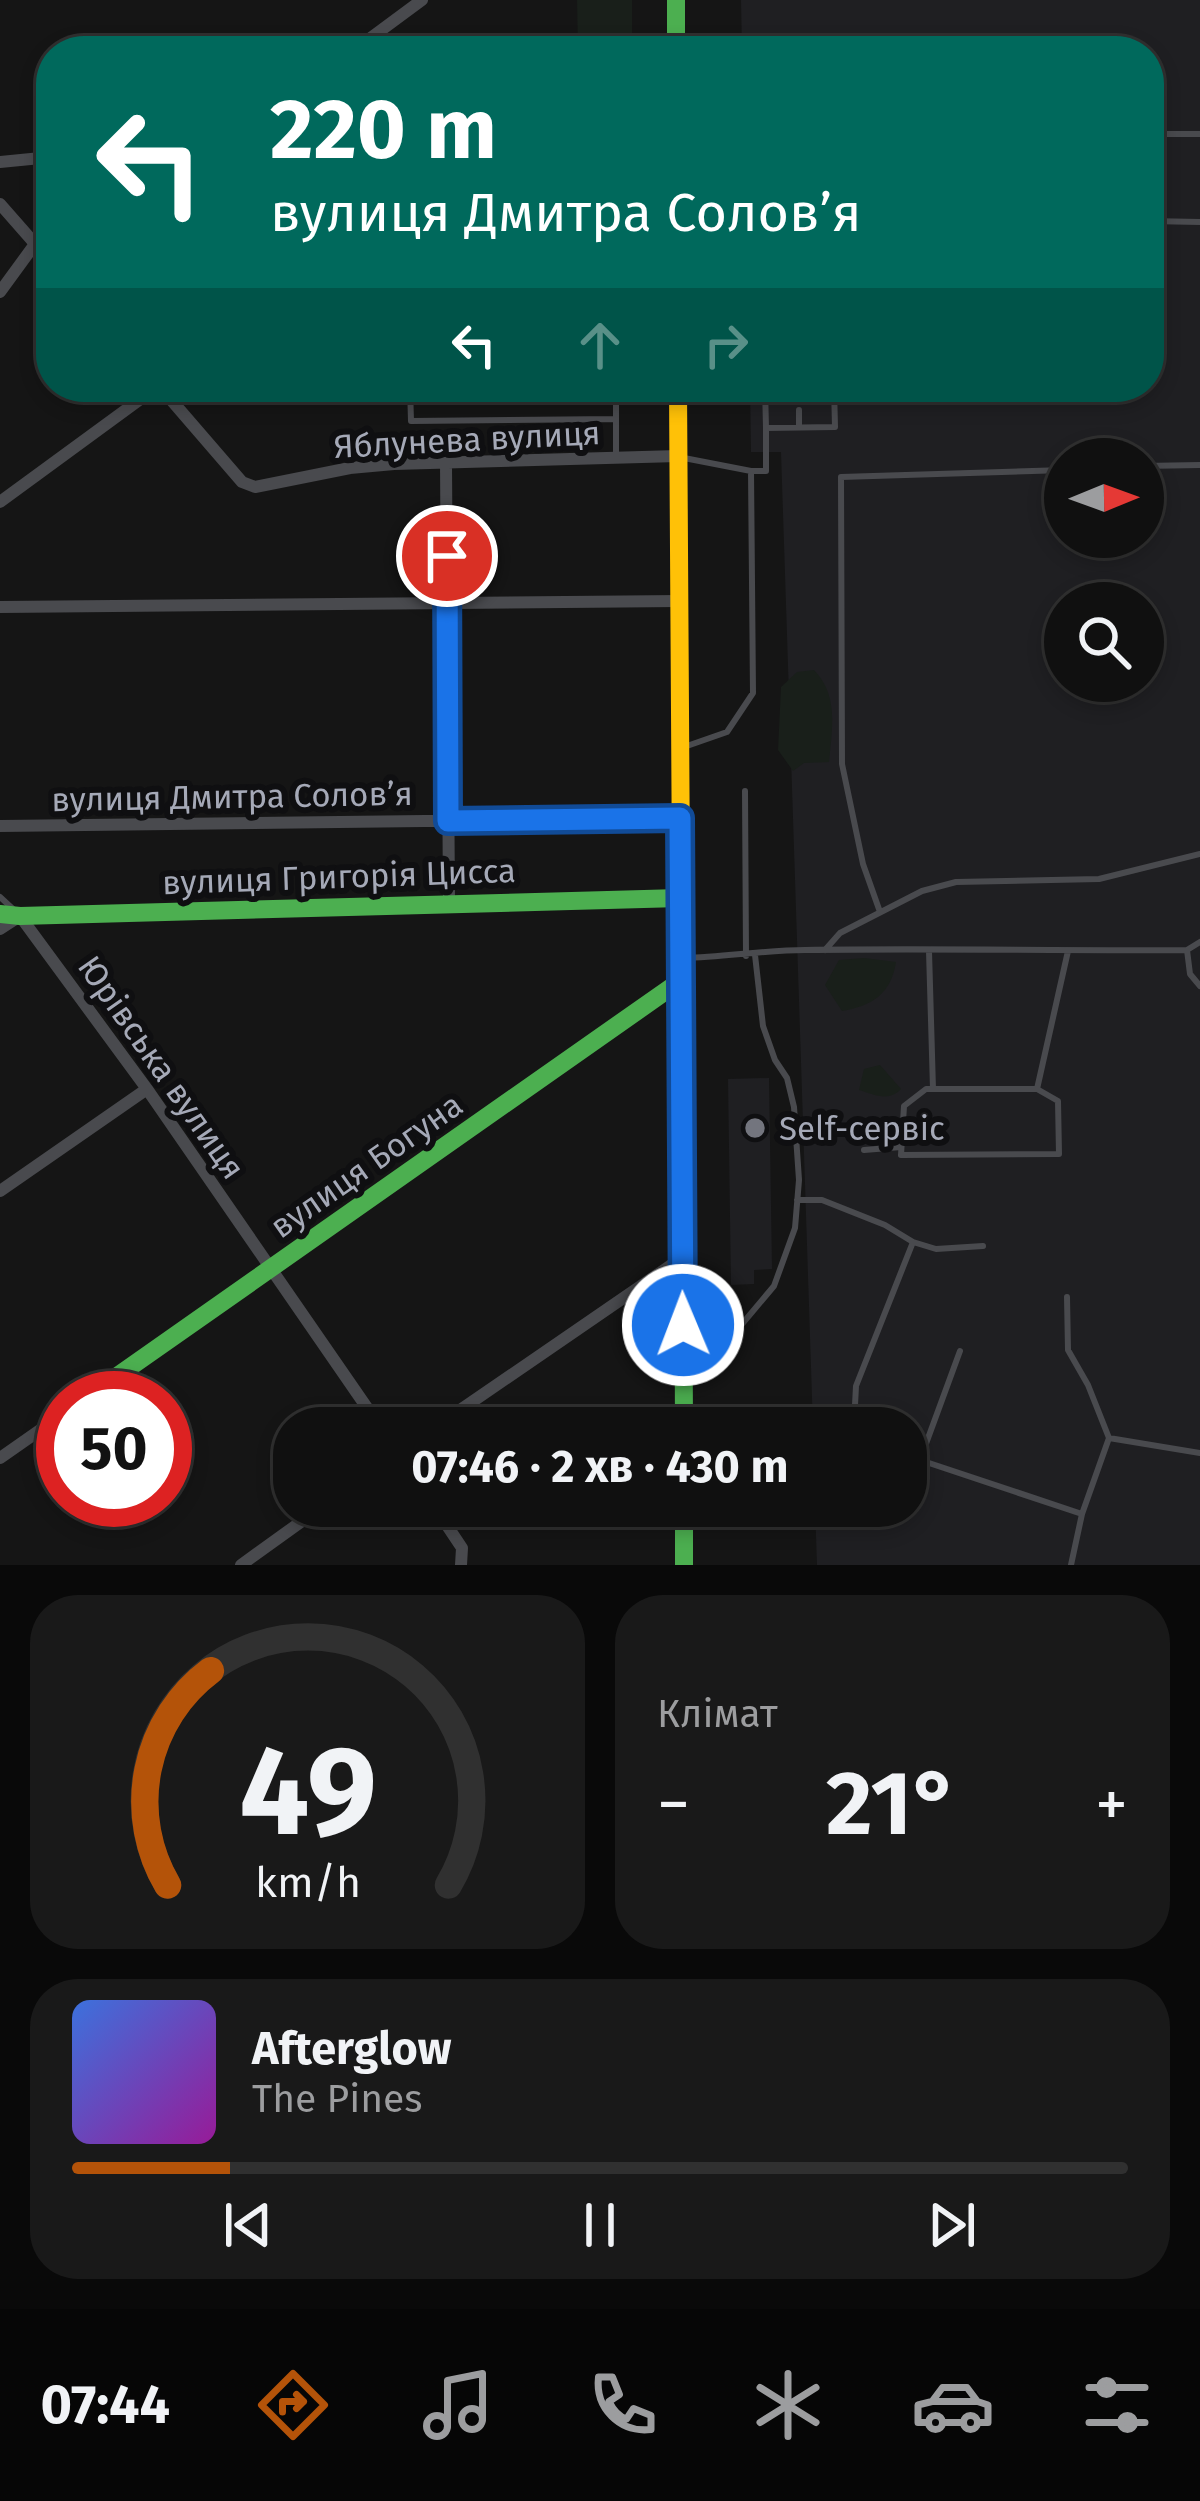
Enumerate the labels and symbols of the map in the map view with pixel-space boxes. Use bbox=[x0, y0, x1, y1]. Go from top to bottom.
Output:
street label: Яблунева вулиця bbox=[333, 413, 601, 467]
north arrow bbox=[1044, 438, 1164, 558]
pin bbox=[396, 505, 498, 607]
street label: вулиця Дмитра Соловʼя bbox=[51, 774, 413, 820]
street label: вулиця Григорія Цисса bbox=[161, 851, 517, 903]
street label: Юрівська вулиця bbox=[69, 948, 253, 1187]
street label: вулиця Богуна bbox=[263, 1085, 470, 1247]
place label: Self-сервіс bbox=[779, 1109, 945, 1149]
marker: Self-сервіс bbox=[742, 1115, 768, 1141]
position arrow bbox=[620, 1262, 746, 1388]
speed limit sign: 50 bbox=[36, 1371, 192, 1527]

